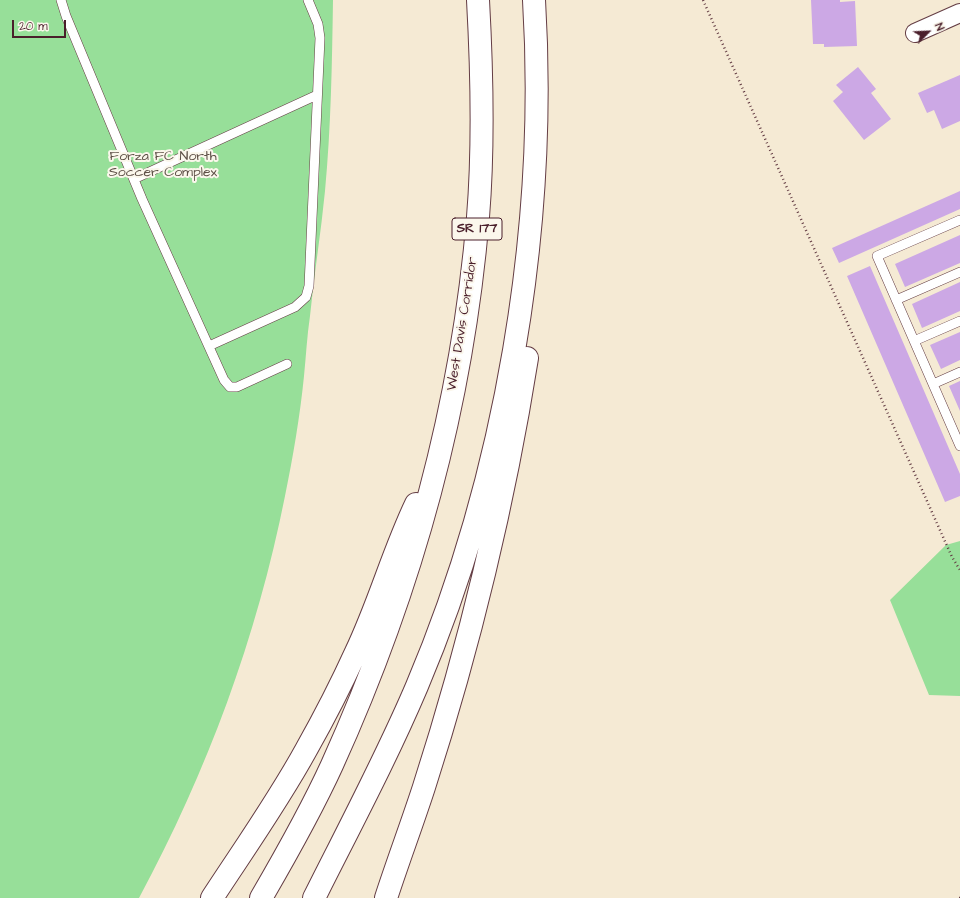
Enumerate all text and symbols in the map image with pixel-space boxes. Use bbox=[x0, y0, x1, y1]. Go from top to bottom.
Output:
scale bar bbox=[14, 12, 68, 38]
north arrow bbox=[908, 12, 948, 52]
text: 20 m bbox=[19, 18, 48, 35]
text: N bbox=[931, 21, 948, 33]
park label: Forza FC North Soccer Complex bbox=[109, 149, 217, 182]
road number: SR 177 bbox=[452, 218, 502, 240]
street label: West Davis Corridor bbox=[444, 256, 482, 392]

